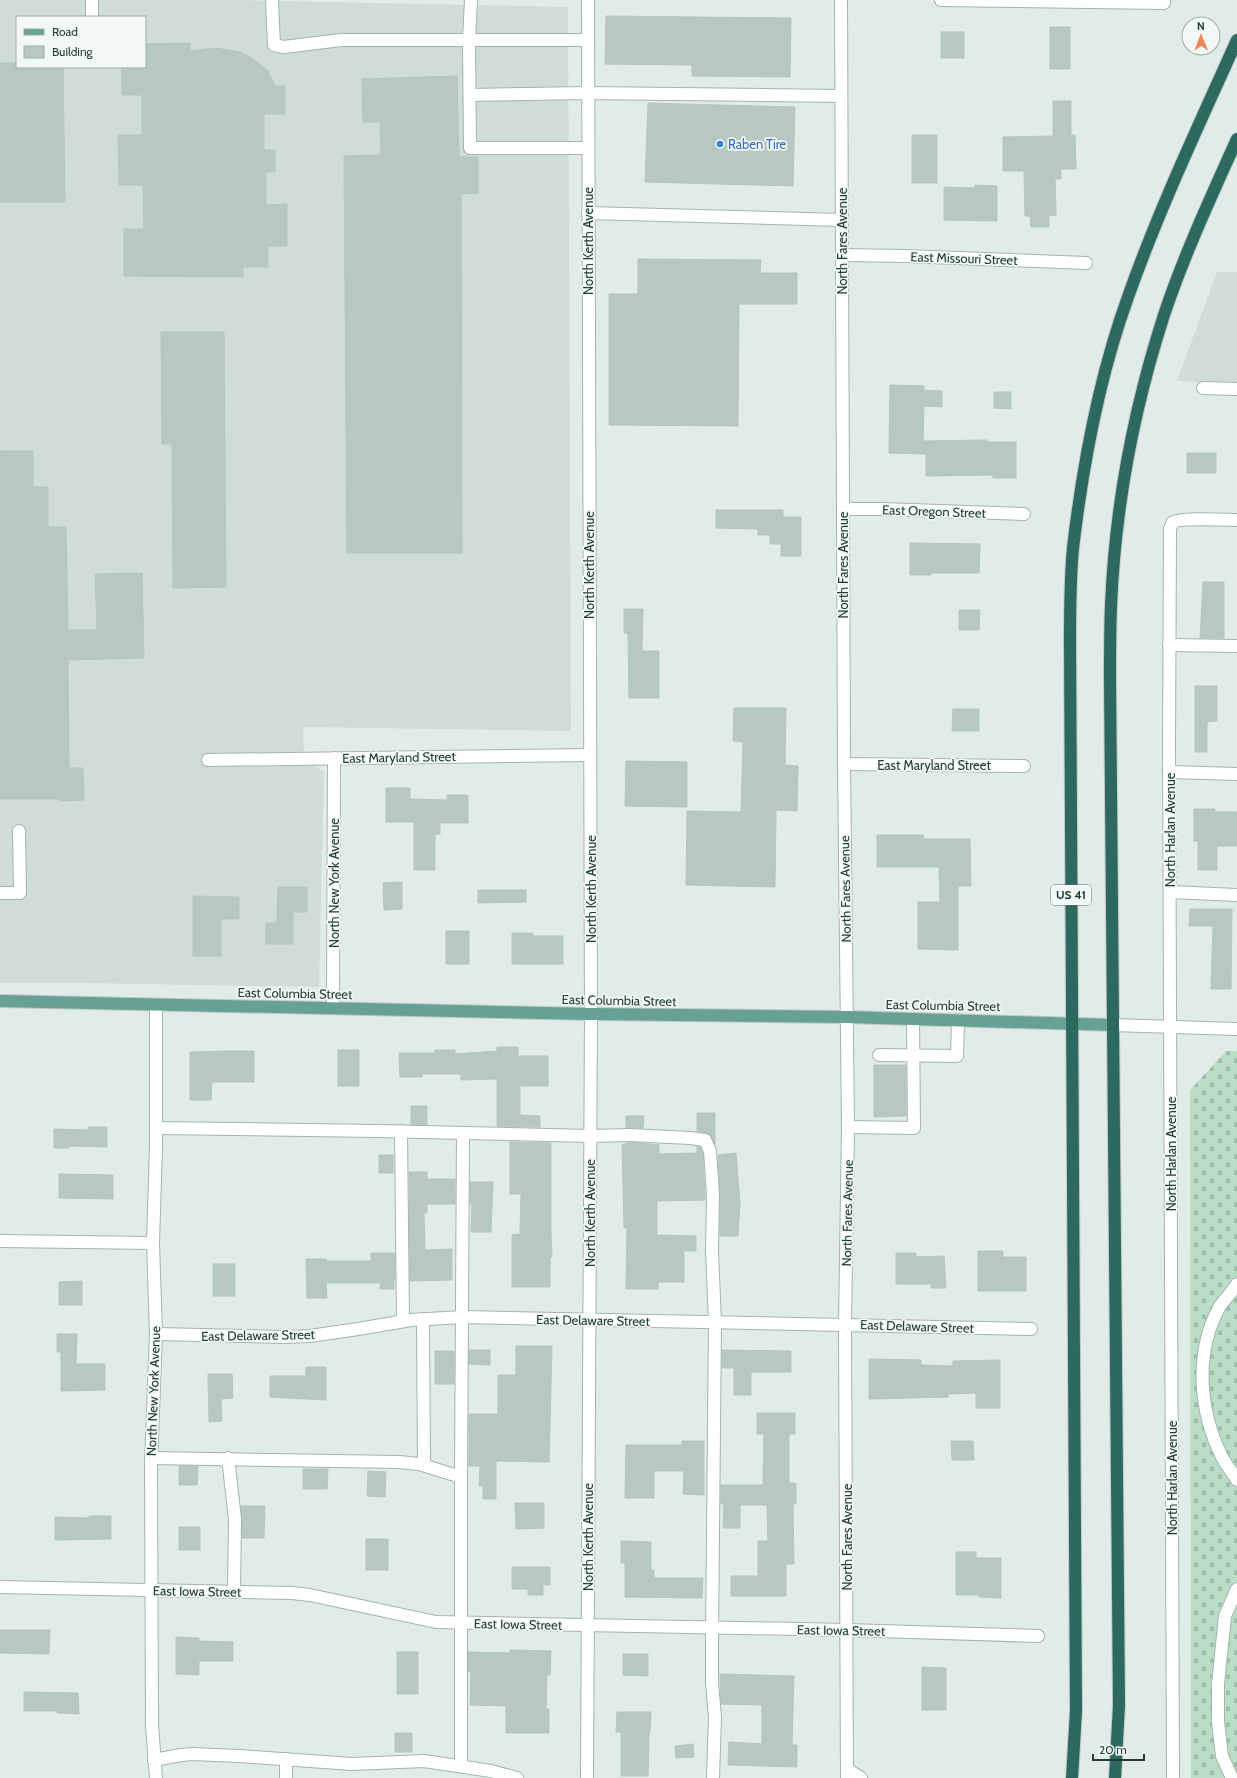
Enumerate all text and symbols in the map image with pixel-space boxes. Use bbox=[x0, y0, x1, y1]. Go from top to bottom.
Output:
legend bbox=[16, 16, 146, 68]
north arrow bbox=[1181, 16, 1221, 56]
text: N bbox=[1197, 19, 1205, 33]
text: Road bbox=[52, 24, 78, 39]
text: Building bbox=[52, 44, 94, 59]
place label: Raben Tire bbox=[728, 136, 787, 152]
marker: Raben Tire bbox=[715, 139, 725, 149]
street label: North Kerth Avenue bbox=[580, 187, 596, 295]
street label: North Fares Avenue bbox=[834, 187, 850, 295]
street label: East Missouri Street bbox=[910, 248, 1018, 268]
street label: East Oregon Street bbox=[882, 501, 987, 521]
street label: North Kerth Avenue bbox=[581, 511, 597, 619]
street label: North Fares Avenue bbox=[835, 511, 851, 619]
street label: East Maryland Street bbox=[342, 748, 457, 766]
street label: East Maryland Street bbox=[877, 757, 991, 773]
street label: North Harlan Avenue bbox=[1162, 772, 1178, 887]
street label: North New York Avenue bbox=[326, 818, 342, 948]
street label: North Kerth Avenue bbox=[583, 835, 599, 943]
street label: North Fares Avenue bbox=[836, 835, 854, 943]
road number: US 41 bbox=[1051, 885, 1091, 905]
street label: East Columbia Street bbox=[237, 984, 353, 1002]
street label: East Columbia Street bbox=[561, 991, 677, 1009]
street label: East Columbia Street bbox=[885, 996, 1001, 1014]
street label: North Harlan Avenue bbox=[1163, 1096, 1179, 1211]
street label: North Kerth Avenue bbox=[582, 1159, 598, 1267]
street label: North Fares Avenue bbox=[838, 1159, 856, 1267]
street label: East Delaware Street bbox=[536, 1311, 651, 1329]
street label: East Delaware Street bbox=[860, 1316, 975, 1336]
street label: North New York Avenue bbox=[143, 1325, 163, 1456]
street label: East Delaware Street bbox=[201, 1326, 316, 1344]
street label: North Harlan Avenue bbox=[1164, 1420, 1180, 1535]
street label: North Kerth Avenue bbox=[580, 1483, 596, 1591]
street label: North Fares Avenue bbox=[839, 1483, 855, 1591]
street label: East Iowa Street bbox=[153, 1582, 242, 1600]
street label: East Iowa Street bbox=[474, 1615, 563, 1633]
street label: East Iowa Street bbox=[797, 1621, 886, 1639]
scale bar bbox=[1093, 1736, 1144, 1762]
text: 20 m bbox=[1099, 1742, 1127, 1757]

